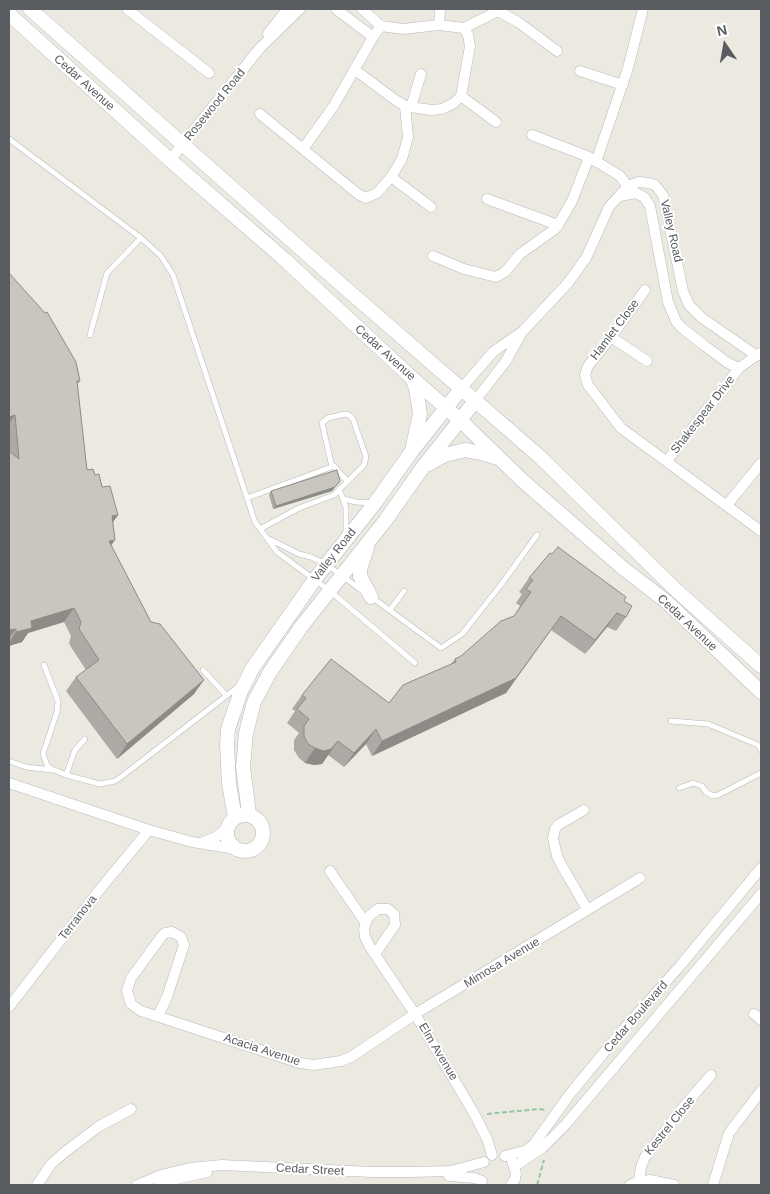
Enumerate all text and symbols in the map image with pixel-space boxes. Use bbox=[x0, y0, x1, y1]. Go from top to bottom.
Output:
north arrow bbox=[700, 20, 750, 70]
text: N bbox=[715, 21, 728, 39]
street label: Cedar Avenue bbox=[51, 52, 117, 114]
street label: Rosewood Road bbox=[181, 66, 249, 144]
street label: Valley Road bbox=[657, 198, 685, 264]
street label: Hamlet Close bbox=[588, 297, 642, 363]
street label: Cedar Avenue bbox=[352, 322, 418, 384]
street label: Shakespear Drive bbox=[668, 373, 738, 457]
street label: Valley Road bbox=[309, 525, 359, 585]
street label: Cedar Avenue bbox=[654, 592, 720, 654]
street label: Terranova bbox=[56, 893, 100, 943]
street label: Mimosa Avenue bbox=[462, 935, 542, 991]
street label: Cedar Boulevard bbox=[601, 978, 671, 1056]
street label: Elm Avenue bbox=[415, 1021, 461, 1083]
street label: Acacia Avenue bbox=[222, 1031, 302, 1069]
street label: Kestrel Close bbox=[642, 1094, 698, 1158]
street label: Cedar Street bbox=[276, 1161, 344, 1179]

